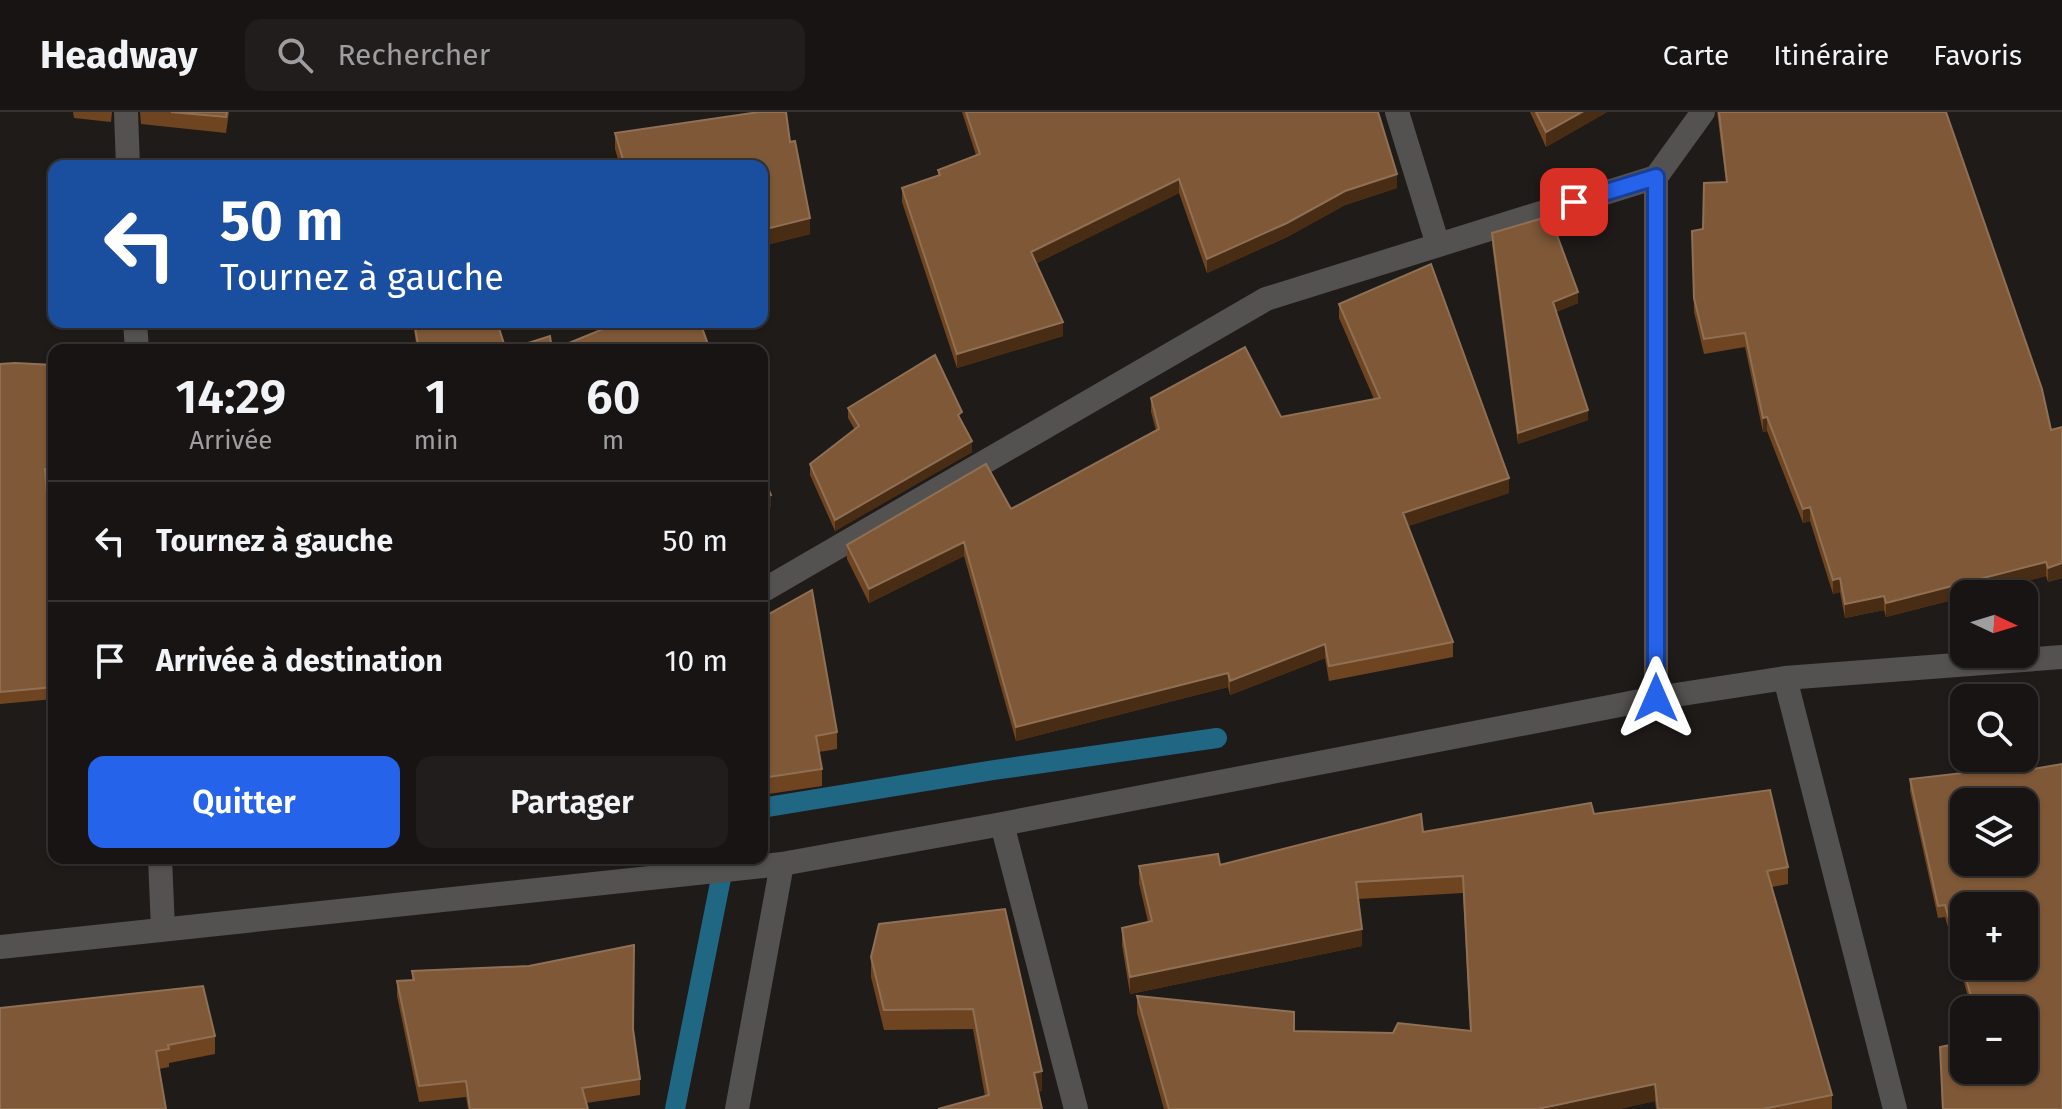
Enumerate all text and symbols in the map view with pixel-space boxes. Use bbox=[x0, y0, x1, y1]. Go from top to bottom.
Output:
search box bbox=[245, 19, 805, 91]
text: Headway bbox=[40, 32, 197, 78]
icon: search bbox=[273, 33, 317, 77]
text: Rechercher bbox=[337, 37, 490, 73]
text: Carte bbox=[1663, 39, 1729, 72]
text: Itinéraire bbox=[1773, 39, 1889, 72]
text: Favoris bbox=[1933, 39, 2022, 72]
pin bbox=[1540, 168, 1608, 236]
icon: arrive bbox=[1552, 180, 1596, 224]
text: 50 m bbox=[220, 188, 343, 255]
icon: left bbox=[88, 192, 192, 296]
text: Tournez à gauche bbox=[220, 256, 504, 300]
text: 14:29 bbox=[175, 368, 286, 426]
text: 1 bbox=[425, 368, 447, 426]
text: 60 bbox=[586, 368, 641, 426]
text: Arrivée bbox=[189, 425, 273, 456]
text: min bbox=[414, 425, 459, 456]
text: m bbox=[602, 425, 624, 456]
icon: left bbox=[88, 519, 132, 563]
text: Tournez à gauche bbox=[156, 523, 393, 559]
text: 50 m bbox=[663, 523, 728, 559]
north arrow bbox=[1950, 580, 2038, 668]
map controls bbox=[1950, 580, 2038, 1084]
icon: arrive bbox=[88, 639, 132, 683]
text: Arrivée à destination bbox=[156, 643, 443, 679]
text: 10 m bbox=[665, 643, 728, 679]
position arrow bbox=[1614, 656, 1698, 740]
button: search bbox=[1950, 684, 2038, 772]
button: Quitter bbox=[88, 756, 400, 848]
button: Partager bbox=[416, 756, 728, 848]
button: layers bbox=[1950, 788, 2038, 876]
button: + bbox=[1950, 892, 2038, 980]
button: − bbox=[1950, 996, 2038, 1084]

